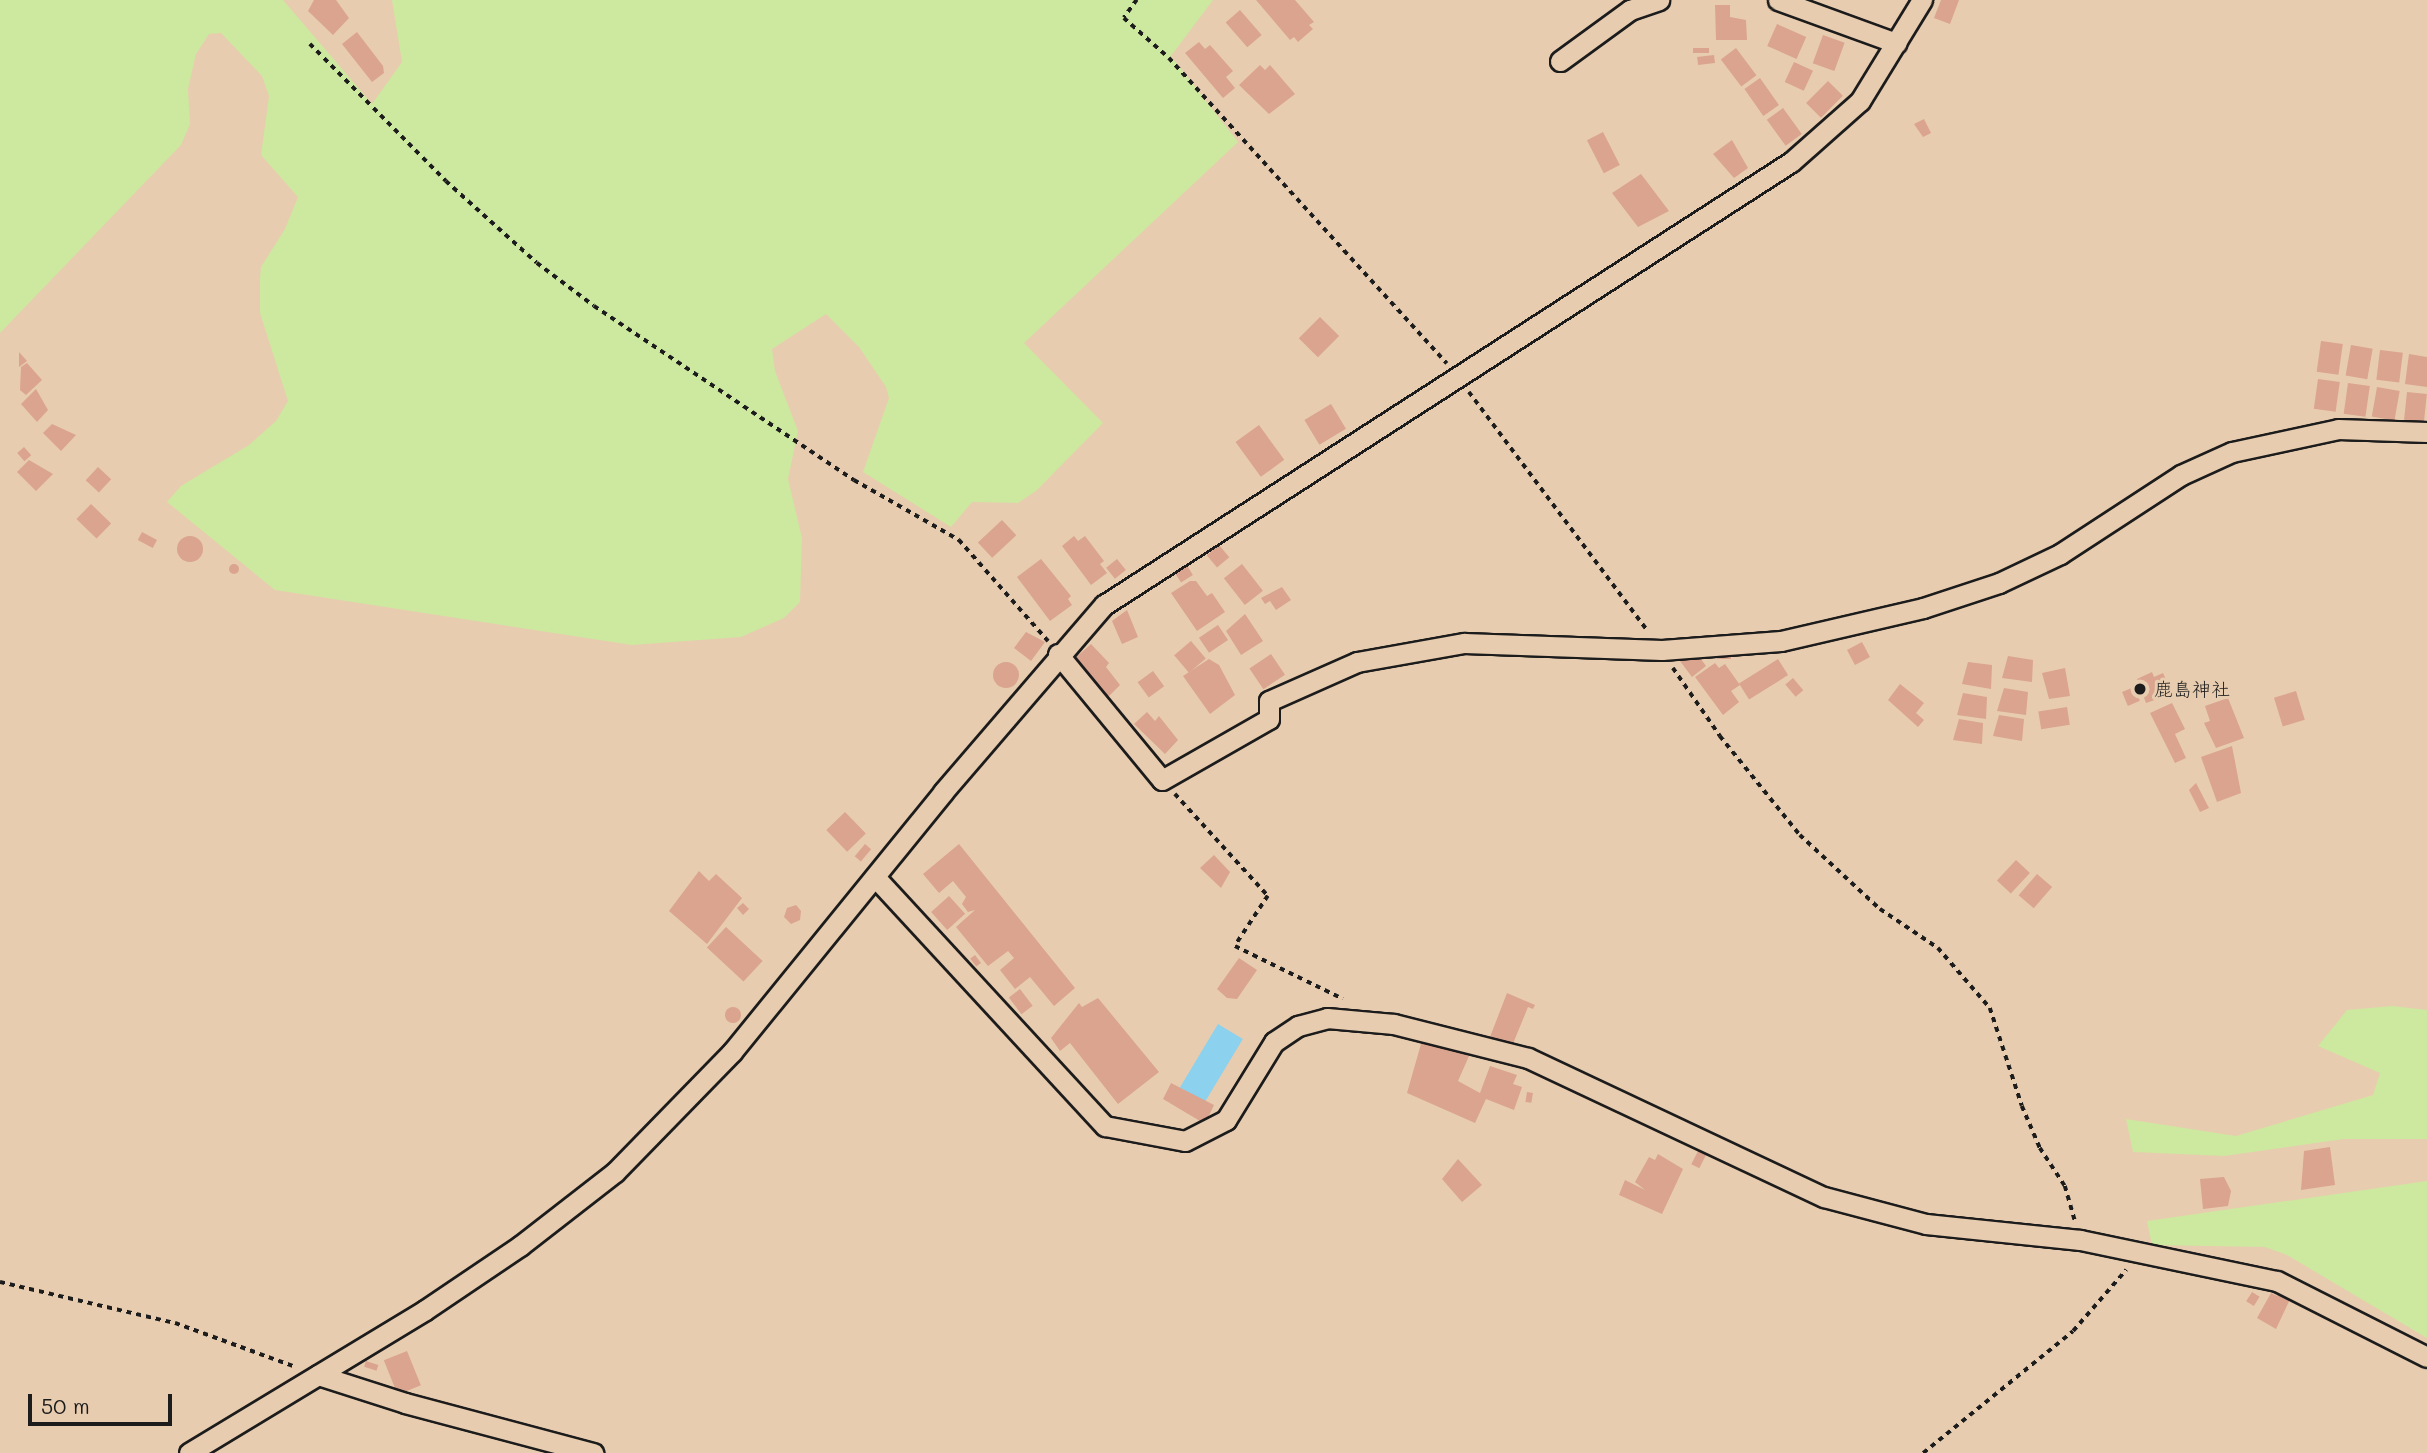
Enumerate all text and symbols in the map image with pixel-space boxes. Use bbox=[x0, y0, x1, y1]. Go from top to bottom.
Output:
place label: 鹿島神社 bbox=[2154, 678, 2230, 700]
marker: 鹿島神社 bbox=[2132, 681, 2148, 697]
scale bar bbox=[32, 1380, 175, 1424]
text: 50 m bbox=[41, 1392, 90, 1419]

